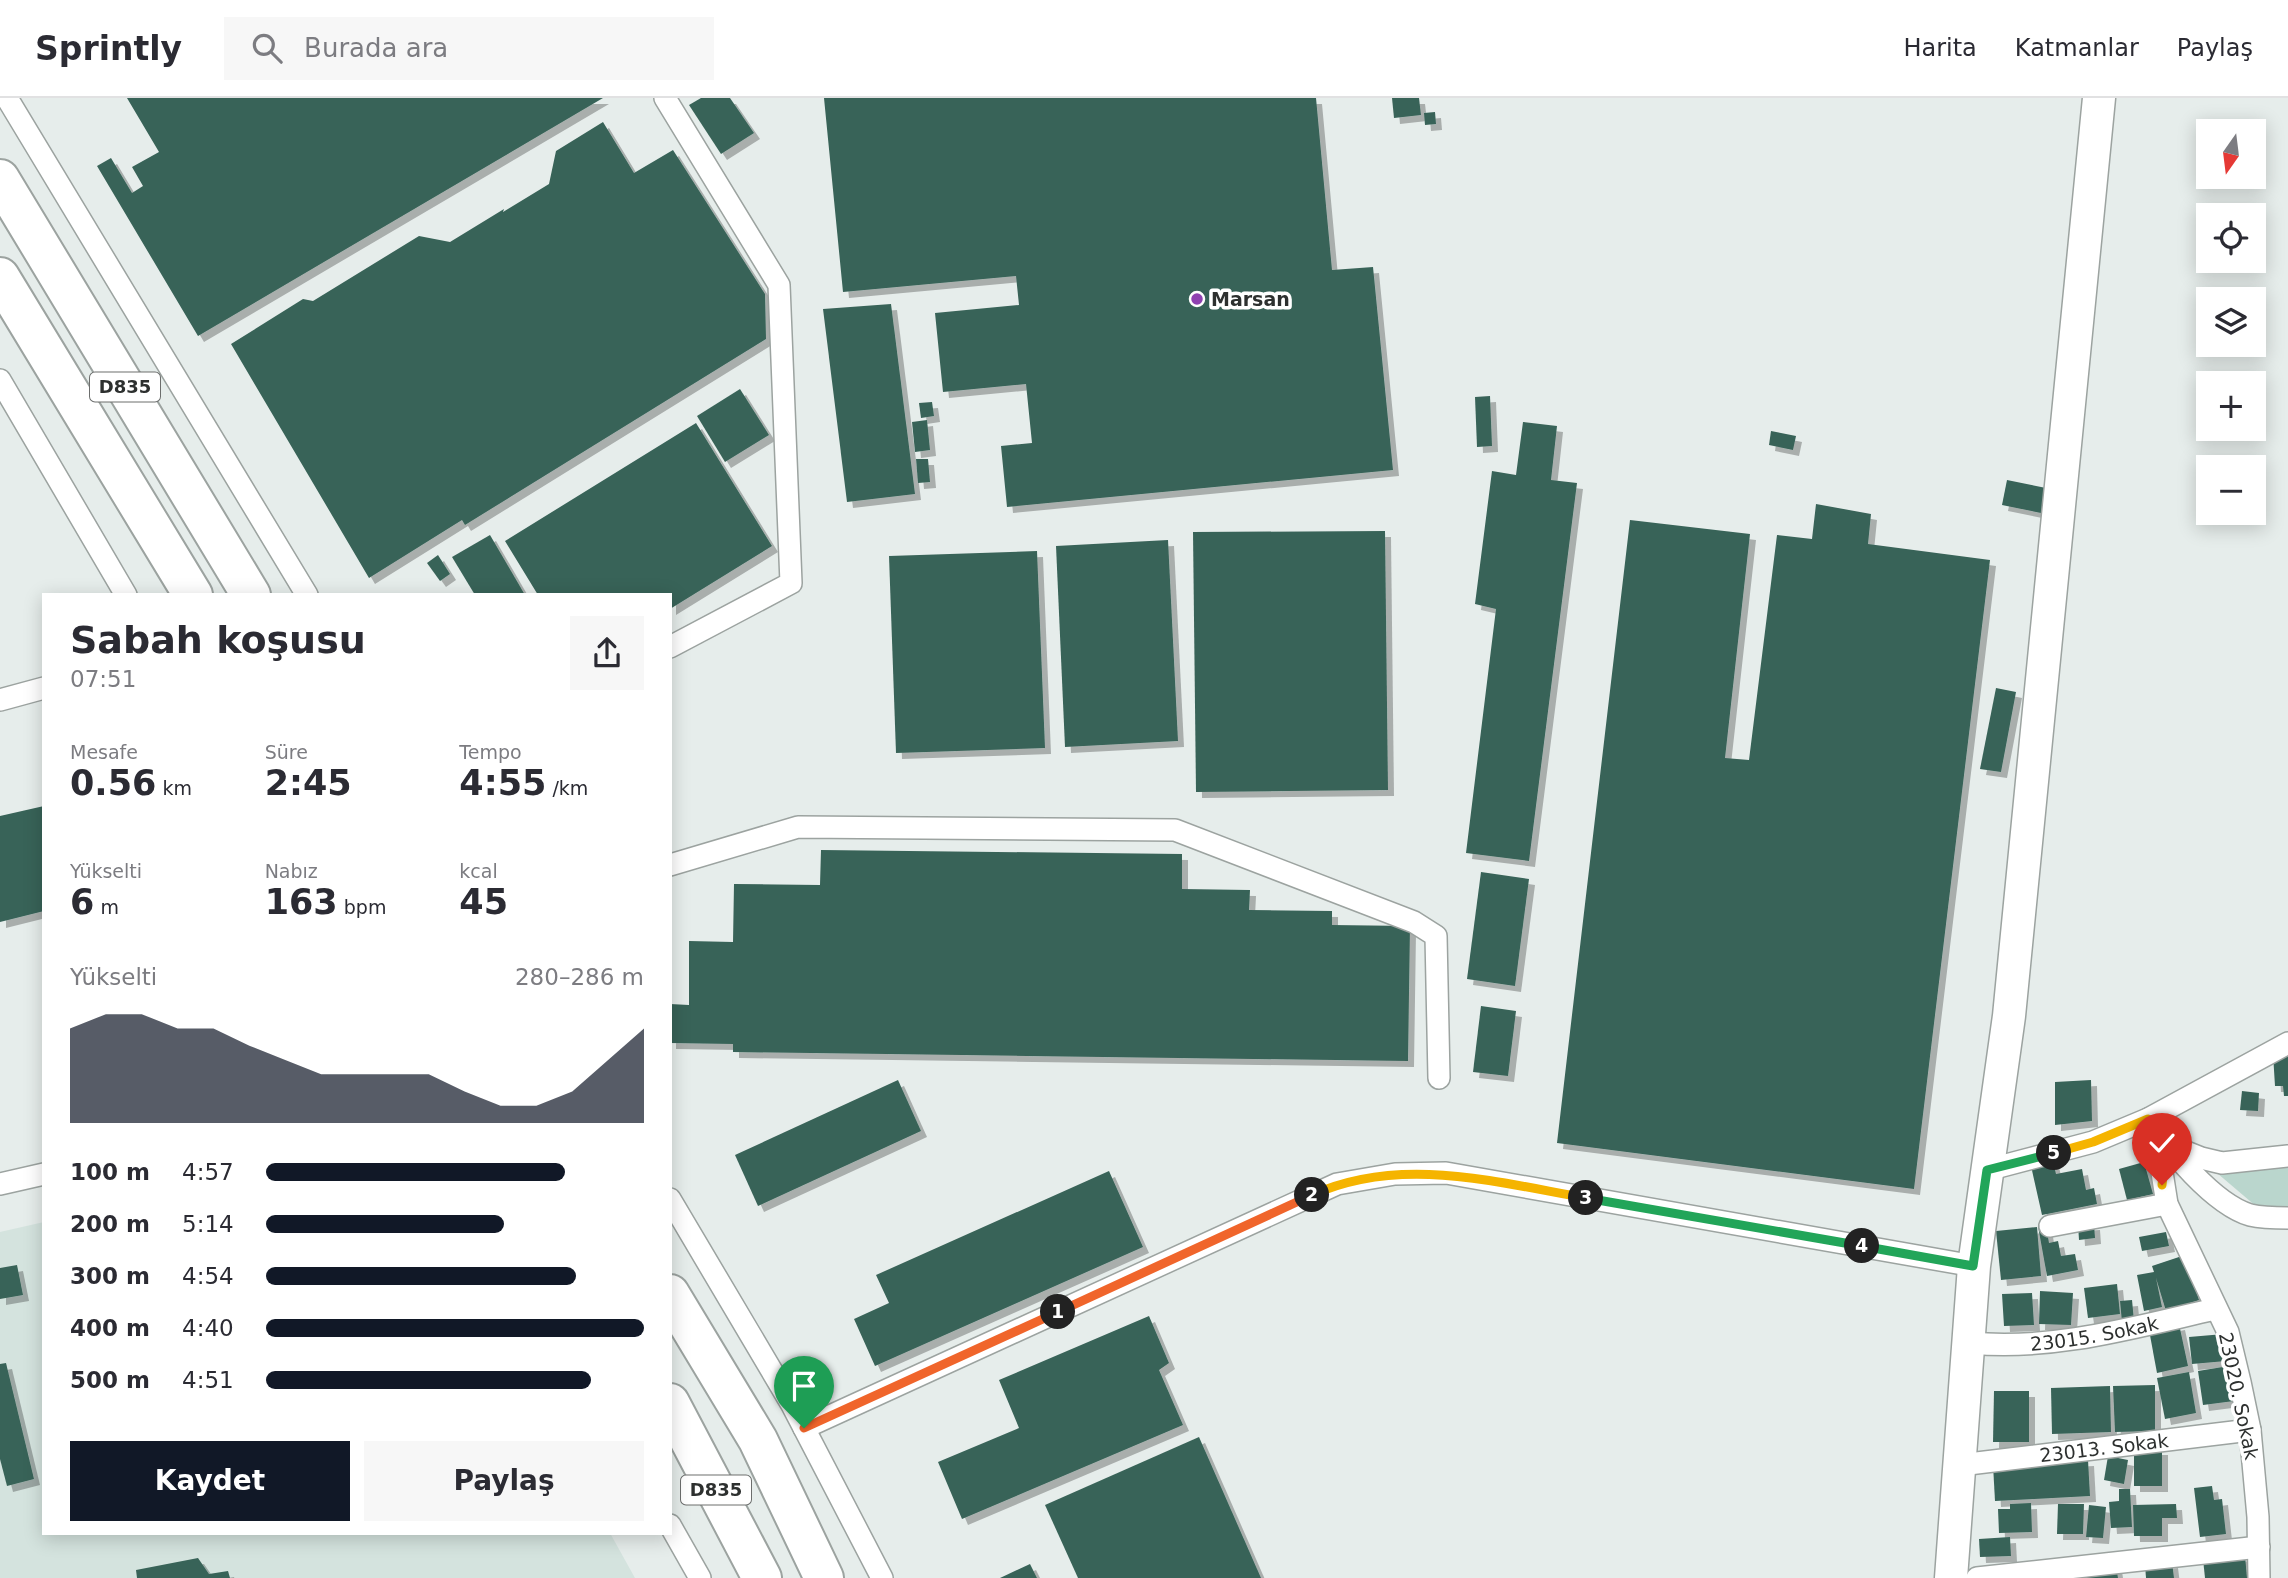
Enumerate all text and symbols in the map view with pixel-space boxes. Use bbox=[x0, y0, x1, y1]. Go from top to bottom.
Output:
search box bbox=[224, 17, 714, 80]
text: Sprintly bbox=[35, 29, 182, 68]
icon: search bbox=[248, 29, 286, 67]
text: Burada ara bbox=[304, 33, 448, 63]
text: Harita bbox=[1903, 34, 1977, 62]
text: Katmanlar bbox=[2015, 34, 2139, 62]
text: Paylaş bbox=[2177, 34, 2253, 62]
north arrow bbox=[2196, 119, 2266, 189]
map controls bbox=[2196, 119, 2266, 525]
button: locate bbox=[2196, 203, 2266, 273]
button: layers bbox=[2196, 287, 2266, 357]
place label: Marsan bbox=[1211, 288, 1290, 310]
marker: Marsan bbox=[1189, 291, 1205, 307]
button: + bbox=[2196, 371, 2266, 441]
road number: D835 bbox=[90, 372, 160, 402]
button: − bbox=[2196, 455, 2266, 525]
button: share bbox=[570, 616, 644, 690]
text: Sabah koşusu bbox=[70, 618, 366, 662]
text: 07:51 bbox=[70, 666, 136, 692]
text: Mesafe bbox=[70, 741, 138, 763]
text: Süre bbox=[265, 741, 308, 763]
text: Tempo bbox=[459, 741, 522, 763]
text: 0.56 bbox=[70, 763, 156, 803]
text: 2:45 bbox=[265, 763, 352, 803]
text: 4:55 bbox=[459, 763, 546, 803]
text: km bbox=[156, 777, 192, 799]
text: /km bbox=[546, 777, 588, 799]
text: Yükselti bbox=[70, 860, 142, 882]
text: Nabız bbox=[265, 860, 318, 882]
text: kcal bbox=[459, 860, 498, 882]
text: 6 bbox=[70, 882, 94, 922]
text: 163 bbox=[265, 882, 338, 922]
text: 45 bbox=[459, 882, 508, 922]
text: m bbox=[94, 896, 119, 918]
text: bpm bbox=[338, 896, 386, 918]
text: Yükselti bbox=[70, 964, 157, 990]
text: 280–286 m bbox=[515, 964, 644, 990]
pin bbox=[2132, 1113, 2192, 1185]
icon: check bbox=[2143, 1124, 2181, 1162]
pin: 5 bbox=[2036, 1136, 2072, 1170]
text: 5 bbox=[2047, 1141, 2060, 1163]
text: 100 m bbox=[70, 1159, 150, 1185]
text: 4:57 bbox=[182, 1159, 234, 1185]
pin: 2 bbox=[1294, 1178, 1330, 1212]
pin: 3 bbox=[1568, 1180, 1604, 1216]
text: 2 bbox=[1305, 1183, 1318, 1205]
text: 3 bbox=[1579, 1186, 1592, 1208]
text: 200 m bbox=[70, 1211, 150, 1237]
text: 5:14 bbox=[182, 1211, 234, 1237]
pin: 4 bbox=[1844, 1228, 1880, 1264]
text: 4 bbox=[1855, 1234, 1868, 1256]
text: 300 m bbox=[70, 1263, 150, 1289]
text: 4:54 bbox=[182, 1263, 234, 1289]
pin: 1 bbox=[1040, 1294, 1076, 1330]
text: 1 bbox=[1051, 1300, 1064, 1322]
street label: 23015. Sokak bbox=[2029, 1312, 2160, 1355]
text: 400 m bbox=[70, 1315, 150, 1341]
text: 4:40 bbox=[182, 1315, 234, 1341]
street label: 23020. Sokak bbox=[2215, 1330, 2263, 1462]
pin bbox=[774, 1356, 834, 1428]
text: 500 m bbox=[70, 1367, 150, 1393]
text: 4:51 bbox=[182, 1367, 234, 1393]
icon: arrive bbox=[785, 1367, 823, 1405]
street label: 23013. Sokak bbox=[2038, 1429, 2170, 1466]
button: Kaydet bbox=[70, 1441, 350, 1521]
button: Paylaş bbox=[364, 1441, 644, 1521]
road number: D835 bbox=[681, 1476, 751, 1504]

